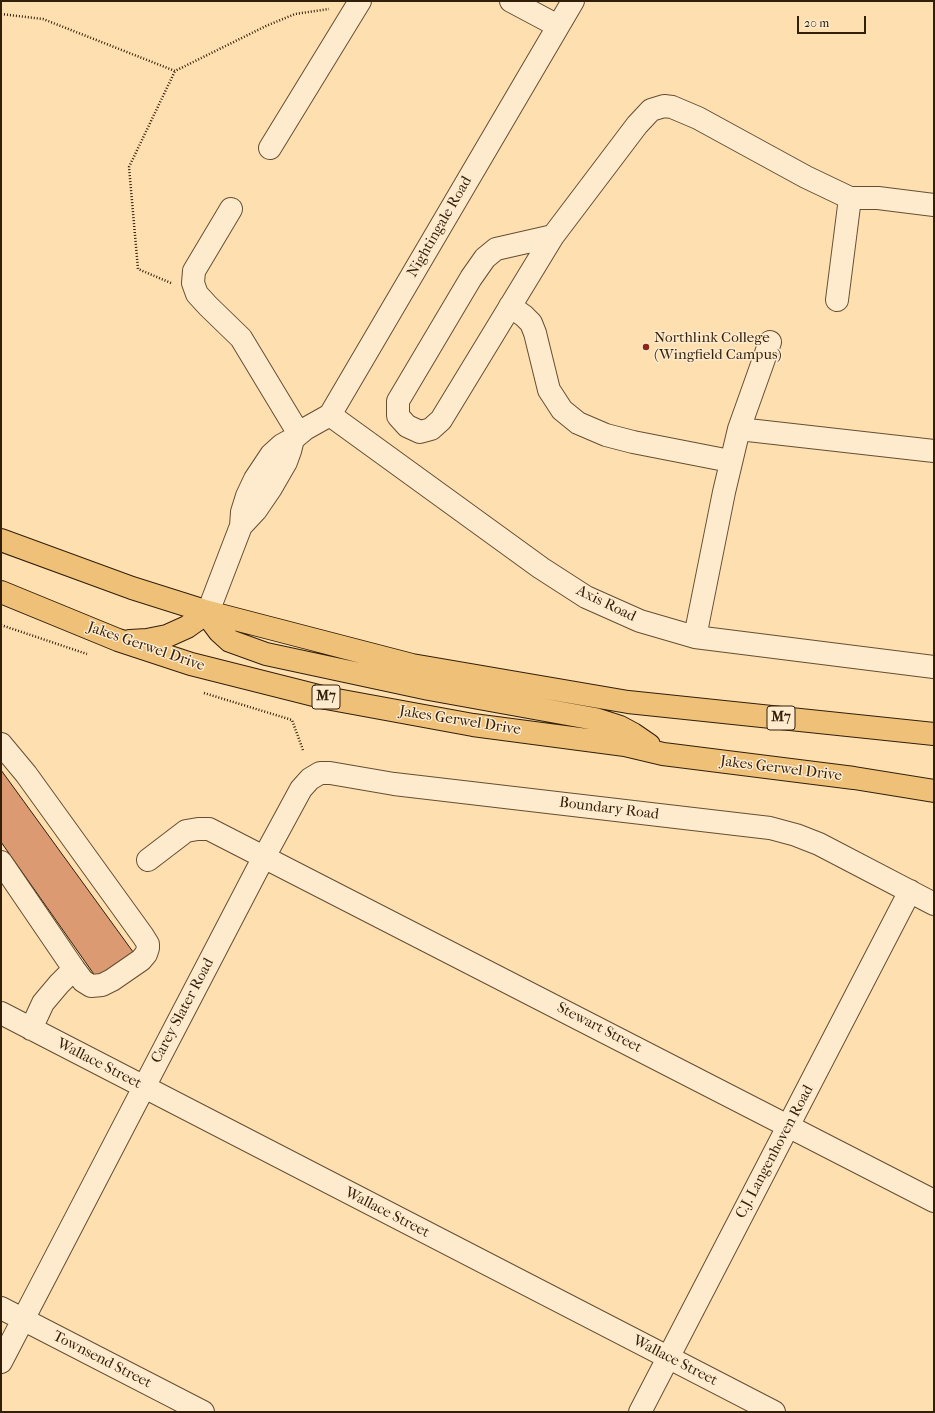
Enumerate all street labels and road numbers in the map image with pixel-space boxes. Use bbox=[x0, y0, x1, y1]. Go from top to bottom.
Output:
street label: Nightingale Road bbox=[404, 173, 476, 281]
street label: Axis Road bbox=[573, 582, 639, 626]
street label: Jakes Gerwel Drive bbox=[85, 619, 207, 675]
road number: M7 bbox=[312, 685, 340, 709]
street label: Jakes Gerwel Drive bbox=[398, 703, 522, 739]
road number: M7 bbox=[767, 706, 795, 730]
street label: Jakes Gerwel Drive bbox=[719, 753, 843, 785]
street label: Boundary Road bbox=[558, 794, 660, 824]
street label: Carey Slater Road bbox=[148, 955, 218, 1067]
street label: Stewart Street bbox=[554, 999, 644, 1057]
street label: Wallace Street bbox=[54, 1035, 144, 1093]
street label: C.J. Langenhoven Road bbox=[732, 1082, 818, 1222]
street label: Wallace Street bbox=[342, 1184, 432, 1242]
street label: Townsend Street bbox=[50, 1327, 154, 1393]
street label: Wallace Street bbox=[630, 1332, 720, 1390]

